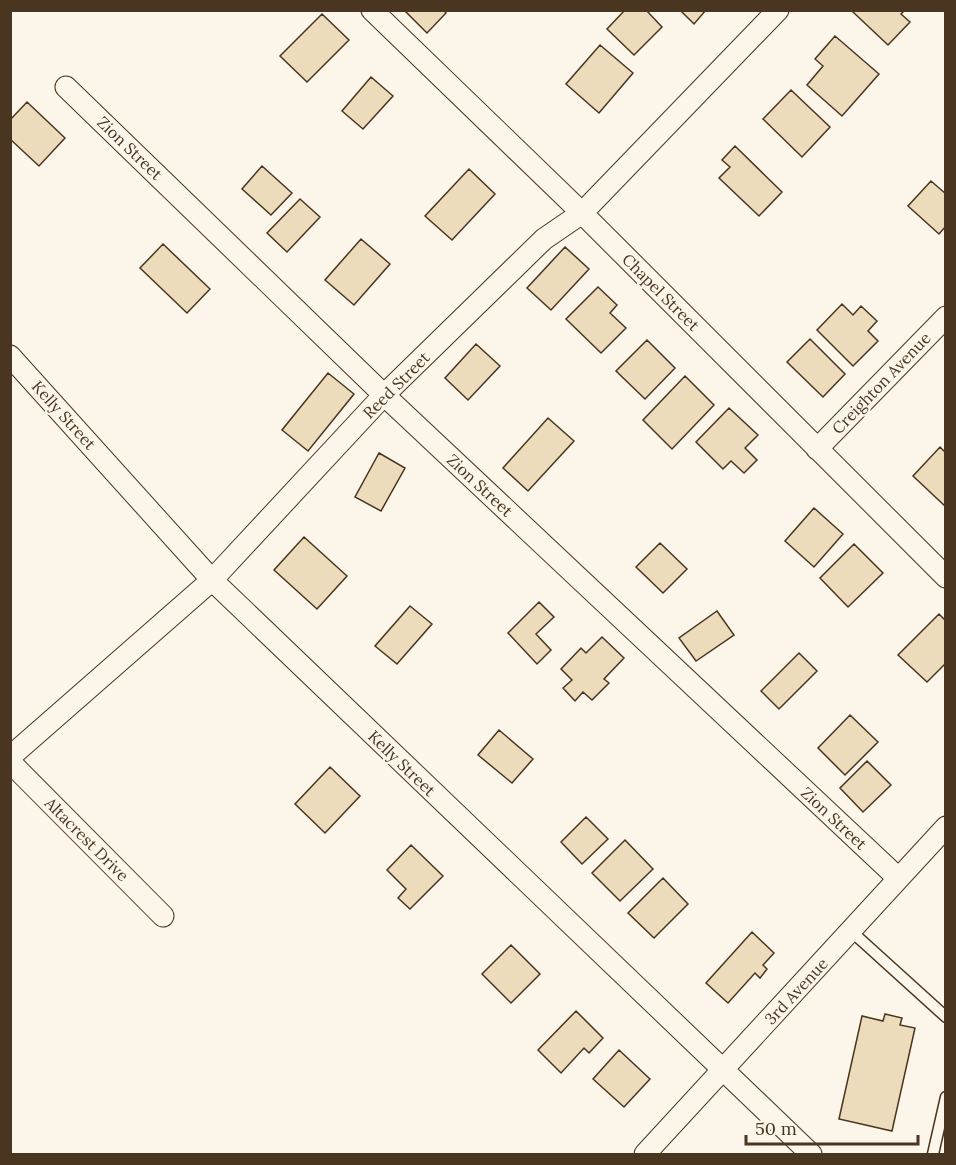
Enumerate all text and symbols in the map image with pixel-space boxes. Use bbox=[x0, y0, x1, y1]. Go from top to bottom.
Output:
street label: Zion Street bbox=[93, 112, 167, 185]
street label: Chapel Street bbox=[618, 249, 704, 335]
street label: Creighton Avenue bbox=[827, 328, 935, 438]
street label: Reed Street bbox=[358, 347, 434, 423]
street label: Kelly Street bbox=[28, 376, 101, 454]
street label: Zion Street bbox=[443, 449, 518, 521]
street label: Kelly Street bbox=[364, 726, 440, 801]
street label: Zion Street bbox=[797, 782, 872, 854]
street label: Altacrest Drive bbox=[40, 792, 133, 885]
street label: 3rd Avenue bbox=[760, 953, 832, 1028]
scale bar bbox=[746, 1108, 918, 1146]
text: 50 m bbox=[755, 1117, 797, 1140]

